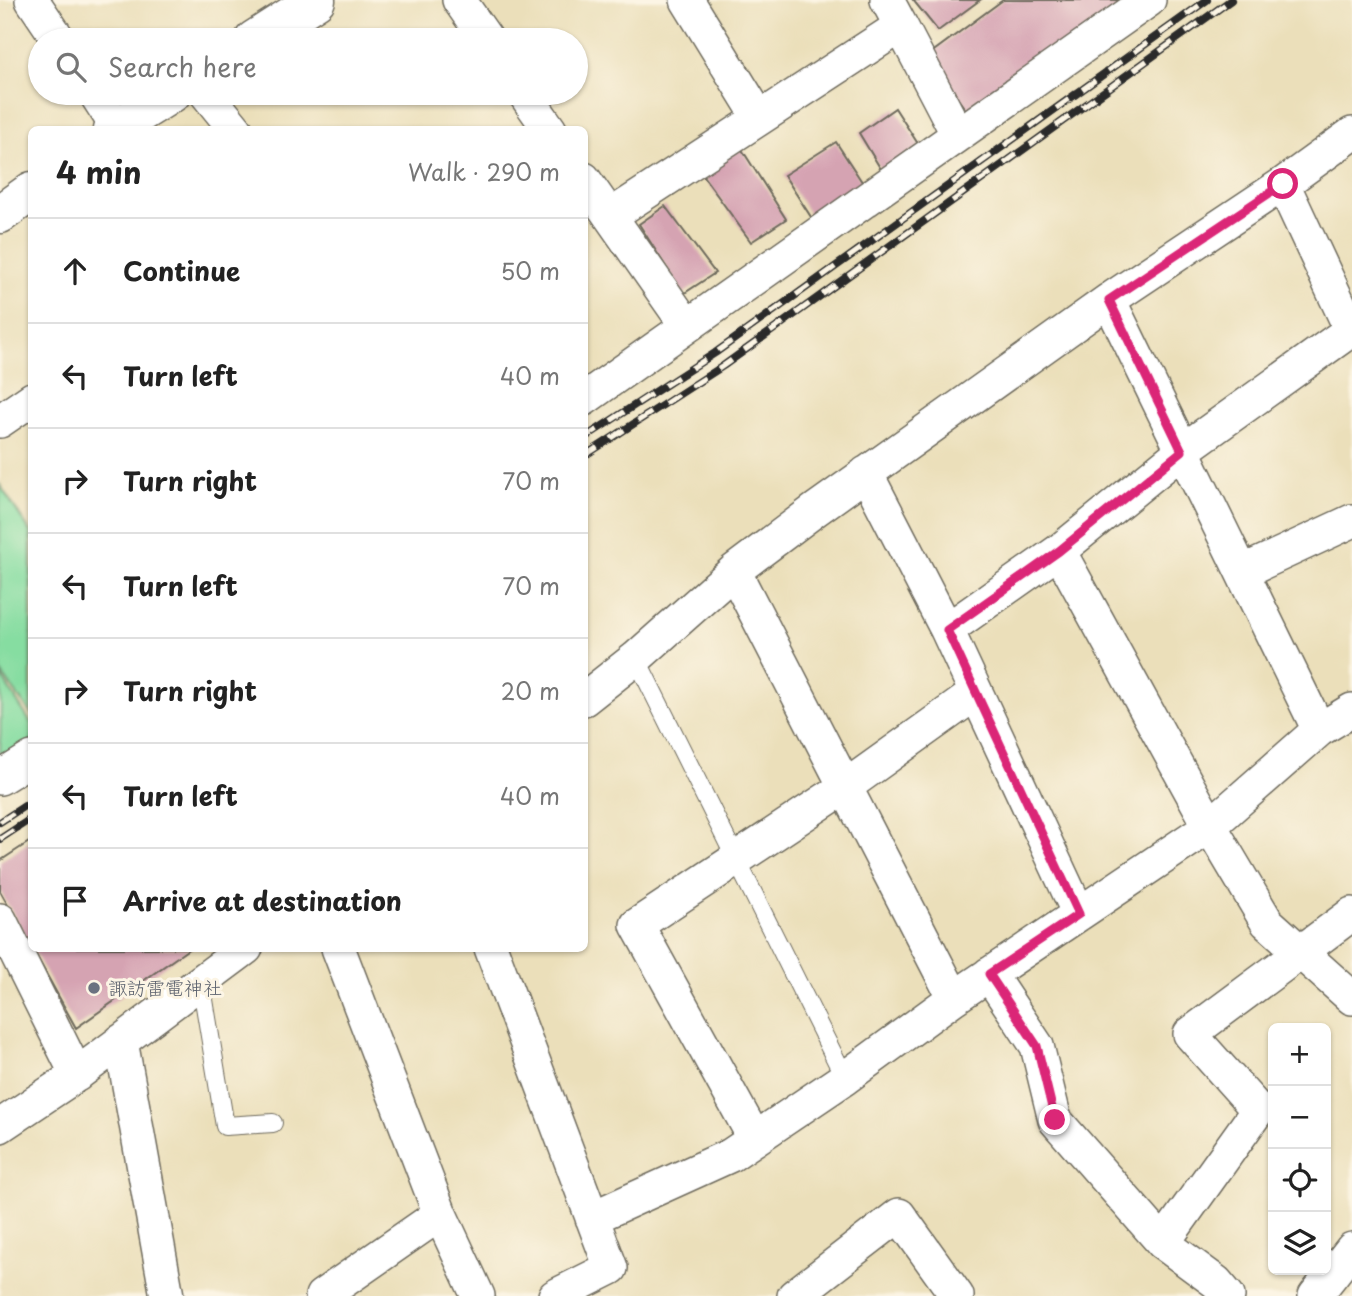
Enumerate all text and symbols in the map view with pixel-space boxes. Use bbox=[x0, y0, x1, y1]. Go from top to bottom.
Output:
search box bbox=[28, 28, 588, 105]
text: Search here bbox=[108, 47, 257, 86]
icon: search bbox=[52, 48, 90, 86]
text: 4 min bbox=[56, 149, 142, 194]
text: Walk · 290 m bbox=[408, 154, 560, 189]
route start bbox=[1267, 168, 1298, 199]
text: Continue bbox=[123, 251, 240, 290]
icon: ahead bbox=[56, 252, 94, 290]
text: 50 m bbox=[500, 253, 560, 288]
text: Turn left bbox=[123, 356, 238, 395]
icon: left bbox=[56, 357, 94, 395]
text: 40 m bbox=[500, 358, 560, 393]
text: Turn right bbox=[123, 461, 257, 500]
icon: right bbox=[56, 462, 94, 500]
text: 70 m bbox=[502, 463, 560, 498]
text: Turn left bbox=[123, 566, 238, 605]
icon: left bbox=[56, 567, 94, 605]
text: 70 m bbox=[502, 568, 560, 603]
text: Turn right bbox=[123, 671, 257, 710]
icon: right bbox=[56, 672, 94, 710]
text: 20 m bbox=[501, 673, 560, 708]
text: Turn left bbox=[123, 776, 238, 815]
icon: left bbox=[56, 777, 94, 815]
text: 40 m bbox=[500, 778, 560, 813]
text: Arrive at destination bbox=[123, 881, 402, 920]
icon: arrive bbox=[56, 882, 94, 920]
place label: 諏訪雷電神社 bbox=[108, 973, 222, 1001]
marker: 諏訪雷電神社 bbox=[86, 980, 102, 996]
map controls bbox=[1268, 1023, 1331, 1275]
button: + bbox=[1268, 1023, 1331, 1086]
button: − bbox=[1268, 1086, 1331, 1149]
route end bbox=[1039, 1104, 1070, 1135]
button: locate bbox=[1268, 1149, 1331, 1212]
button: layers bbox=[1268, 1212, 1331, 1275]

